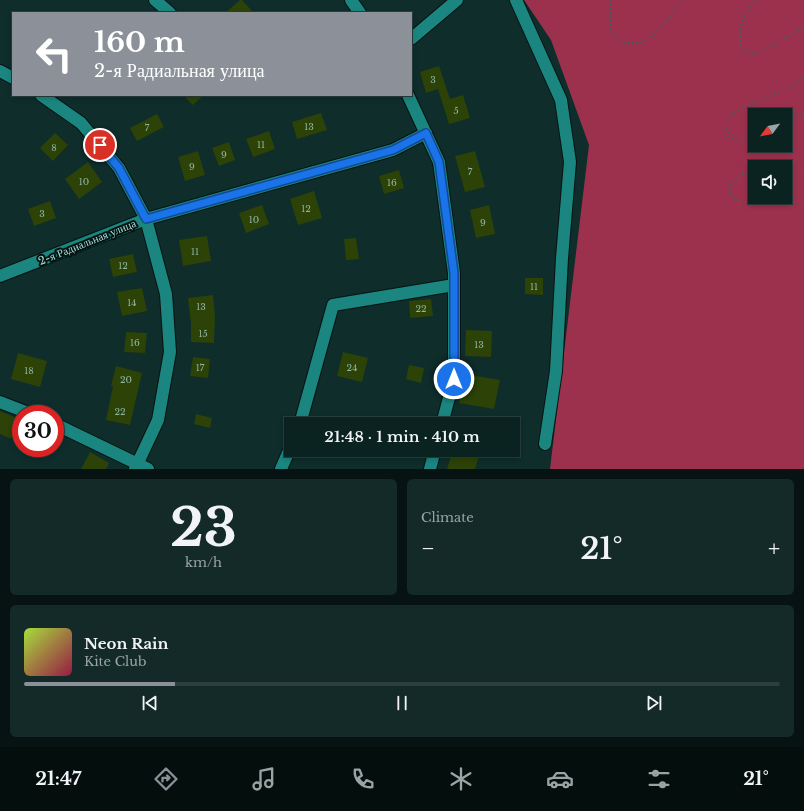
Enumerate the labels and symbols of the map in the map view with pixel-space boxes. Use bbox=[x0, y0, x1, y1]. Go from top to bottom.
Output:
house number: 3 bbox=[430, 74, 436, 85]
house number: 5 bbox=[453, 105, 459, 116]
north arrow bbox=[748, 108, 792, 152]
house number: 13 bbox=[304, 121, 314, 132]
house number: 7 bbox=[145, 122, 150, 133]
pin bbox=[83, 128, 117, 162]
house number: 11 bbox=[257, 139, 265, 150]
house number: 8 bbox=[51, 142, 57, 153]
house number: 9 bbox=[221, 149, 227, 160]
house number: 9 bbox=[189, 161, 195, 172]
house number: 7 bbox=[468, 166, 473, 177]
house number: 10 bbox=[79, 176, 89, 187]
house number: 16 bbox=[387, 177, 397, 188]
house number: 12 bbox=[301, 203, 311, 214]
house number: 3 bbox=[39, 208, 45, 219]
house number: 10 bbox=[249, 214, 259, 225]
street label: 2-я Радиальная улица bbox=[36, 216, 138, 268]
house number: 9 bbox=[480, 217, 486, 228]
house number: 11 bbox=[191, 246, 199, 257]
house number: 12 bbox=[118, 260, 128, 271]
house number: 11 bbox=[530, 281, 538, 292]
house number: 14 bbox=[127, 297, 137, 308]
house number: 13 bbox=[196, 301, 206, 312]
house number: 22 bbox=[415, 303, 427, 314]
house number: 15 bbox=[198, 328, 208, 339]
house number: 16 bbox=[130, 337, 140, 348]
house number: 13 bbox=[474, 339, 484, 350]
position arrow bbox=[433, 358, 475, 400]
house number: 17 bbox=[196, 362, 205, 373]
house number: 24 bbox=[347, 362, 357, 373]
house number: 18 bbox=[24, 365, 34, 376]
house number: 20 bbox=[120, 374, 132, 385]
speed limit sign: 30 bbox=[12, 405, 64, 457]
house number: 22 bbox=[114, 406, 126, 417]

